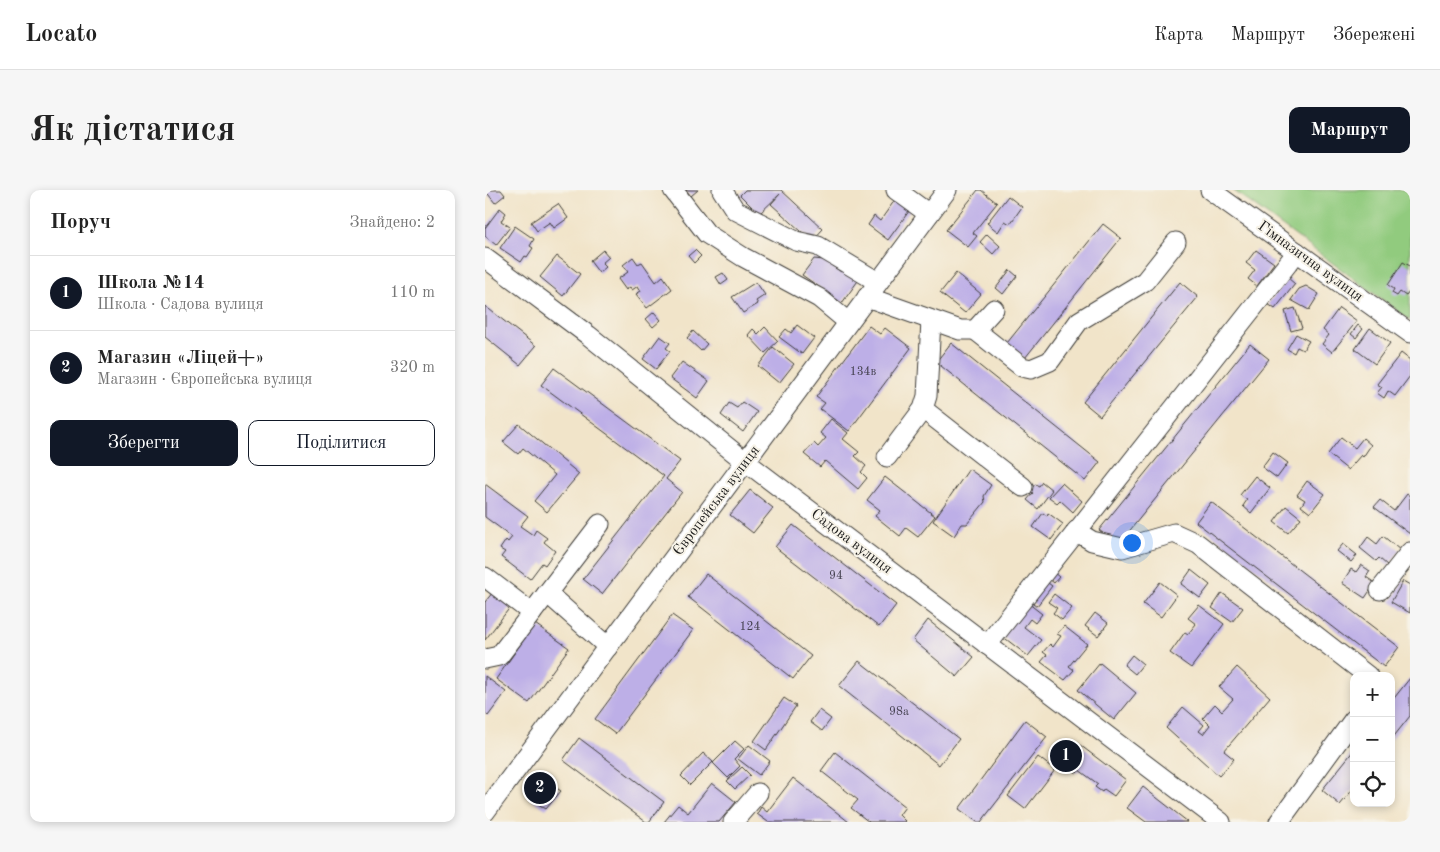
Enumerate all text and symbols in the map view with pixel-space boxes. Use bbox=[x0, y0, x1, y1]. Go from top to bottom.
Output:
text: Locato bbox=[25, 23, 97, 47]
text: Карта bbox=[1154, 26, 1203, 44]
text: Маршрут bbox=[1231, 26, 1305, 44]
text: Збережені bbox=[1333, 26, 1415, 44]
button: Маршрут bbox=[1289, 107, 1410, 153]
text: Як дістатися bbox=[30, 113, 235, 148]
text: Поруч bbox=[50, 212, 111, 233]
text: Знайдено: 2 bbox=[350, 215, 435, 231]
street label: Гімназична вулиця bbox=[1255, 219, 1366, 305]
text: Школа №14 bbox=[97, 274, 205, 293]
text: 1 bbox=[61, 285, 71, 301]
text: 110 m bbox=[390, 285, 435, 301]
text: Школа · Садова вулиця bbox=[97, 297, 264, 313]
text: Магазин «Ліцей+» bbox=[97, 349, 264, 368]
text: 2 bbox=[61, 360, 71, 376]
text: 320 m bbox=[390, 360, 435, 376]
house number: 134в bbox=[850, 366, 877, 378]
text: Магазин · Європейська вулиця bbox=[97, 372, 312, 388]
button: Зберегти bbox=[50, 420, 238, 466]
button: Поділитися bbox=[248, 420, 435, 466]
street label: Європейська вулиця bbox=[671, 443, 763, 559]
street label: Садова вулиця bbox=[808, 507, 894, 577]
your location bbox=[1119, 530, 1145, 556]
house number: 94 bbox=[829, 570, 843, 582]
house number: 124 bbox=[740, 621, 760, 633]
map controls bbox=[1350, 672, 1395, 807]
button: + bbox=[1350, 672, 1395, 717]
house number: 98а bbox=[889, 706, 909, 718]
button: − bbox=[1350, 717, 1395, 762]
pin: 1 bbox=[1050, 737, 1082, 775]
button: locate bbox=[1350, 762, 1395, 807]
pin: 2 bbox=[524, 769, 556, 807]

